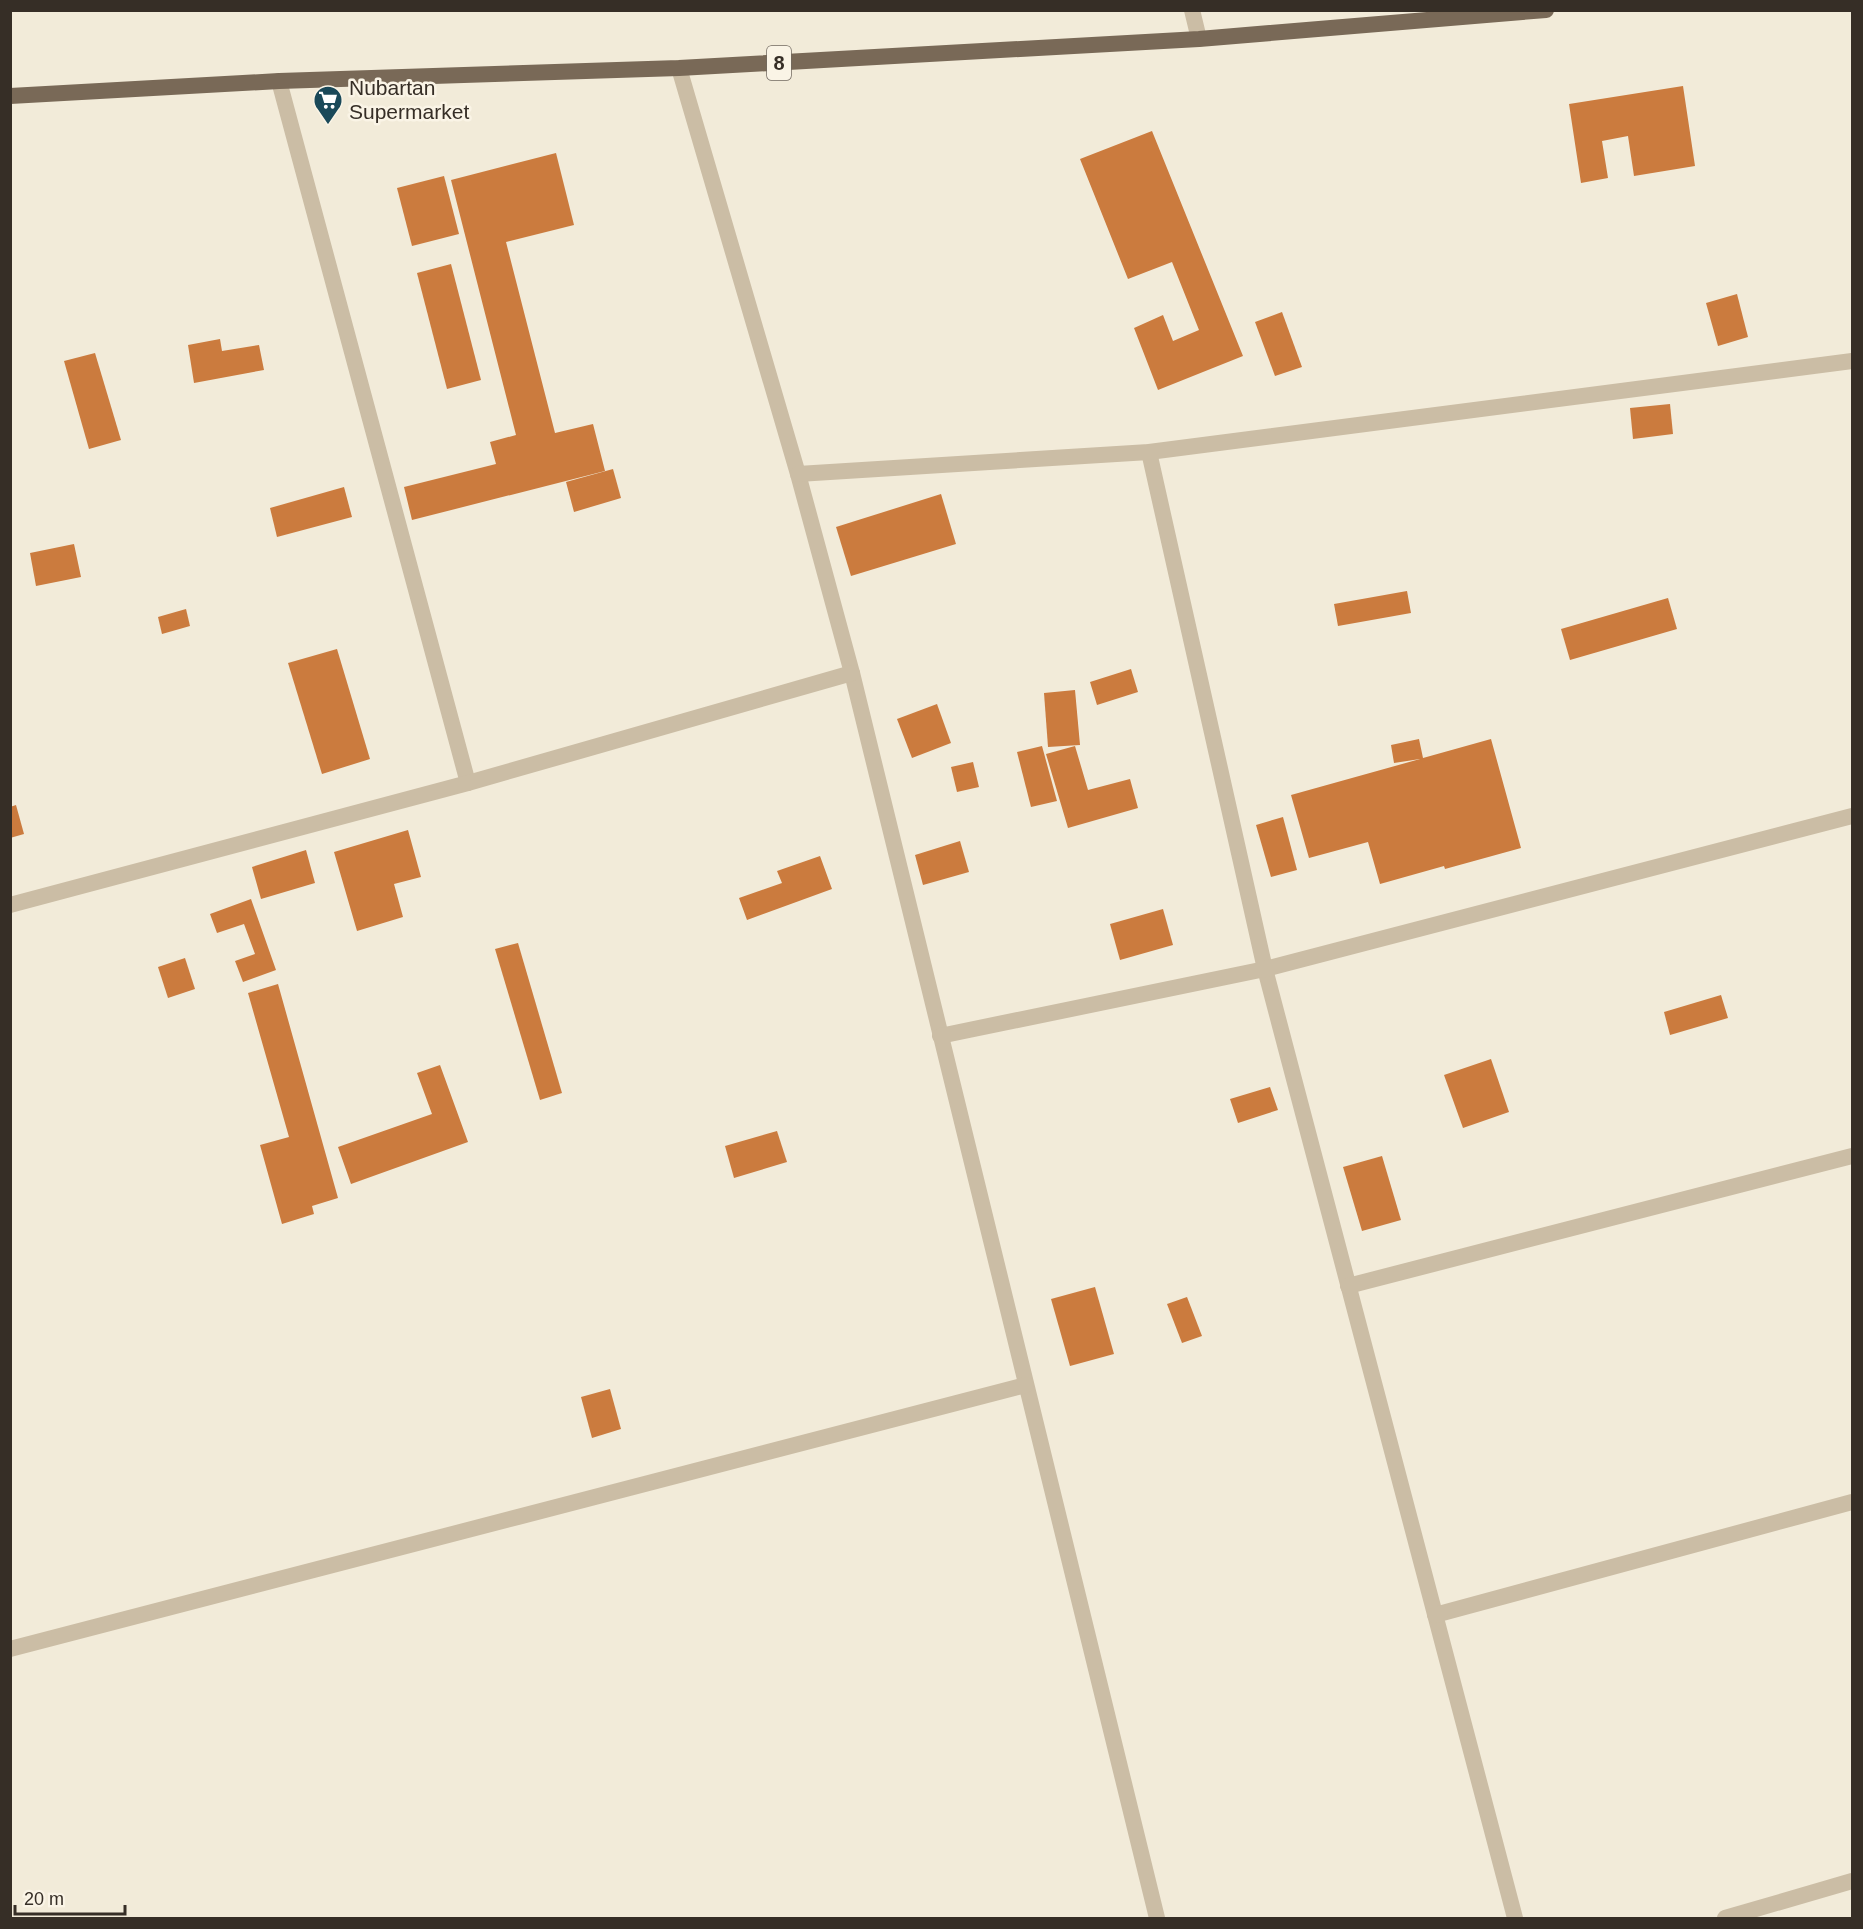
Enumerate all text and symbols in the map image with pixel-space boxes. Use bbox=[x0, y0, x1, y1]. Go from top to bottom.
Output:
road number: 8 bbox=[767, 46, 791, 80]
place label: Nubartan Supermarket bbox=[349, 76, 469, 123]
supermarket icon: Nubartan Supermarket bbox=[312, 84, 344, 126]
scale bar bbox=[15, 1878, 124, 1916]
text: 20 m bbox=[24, 1889, 64, 1909]

